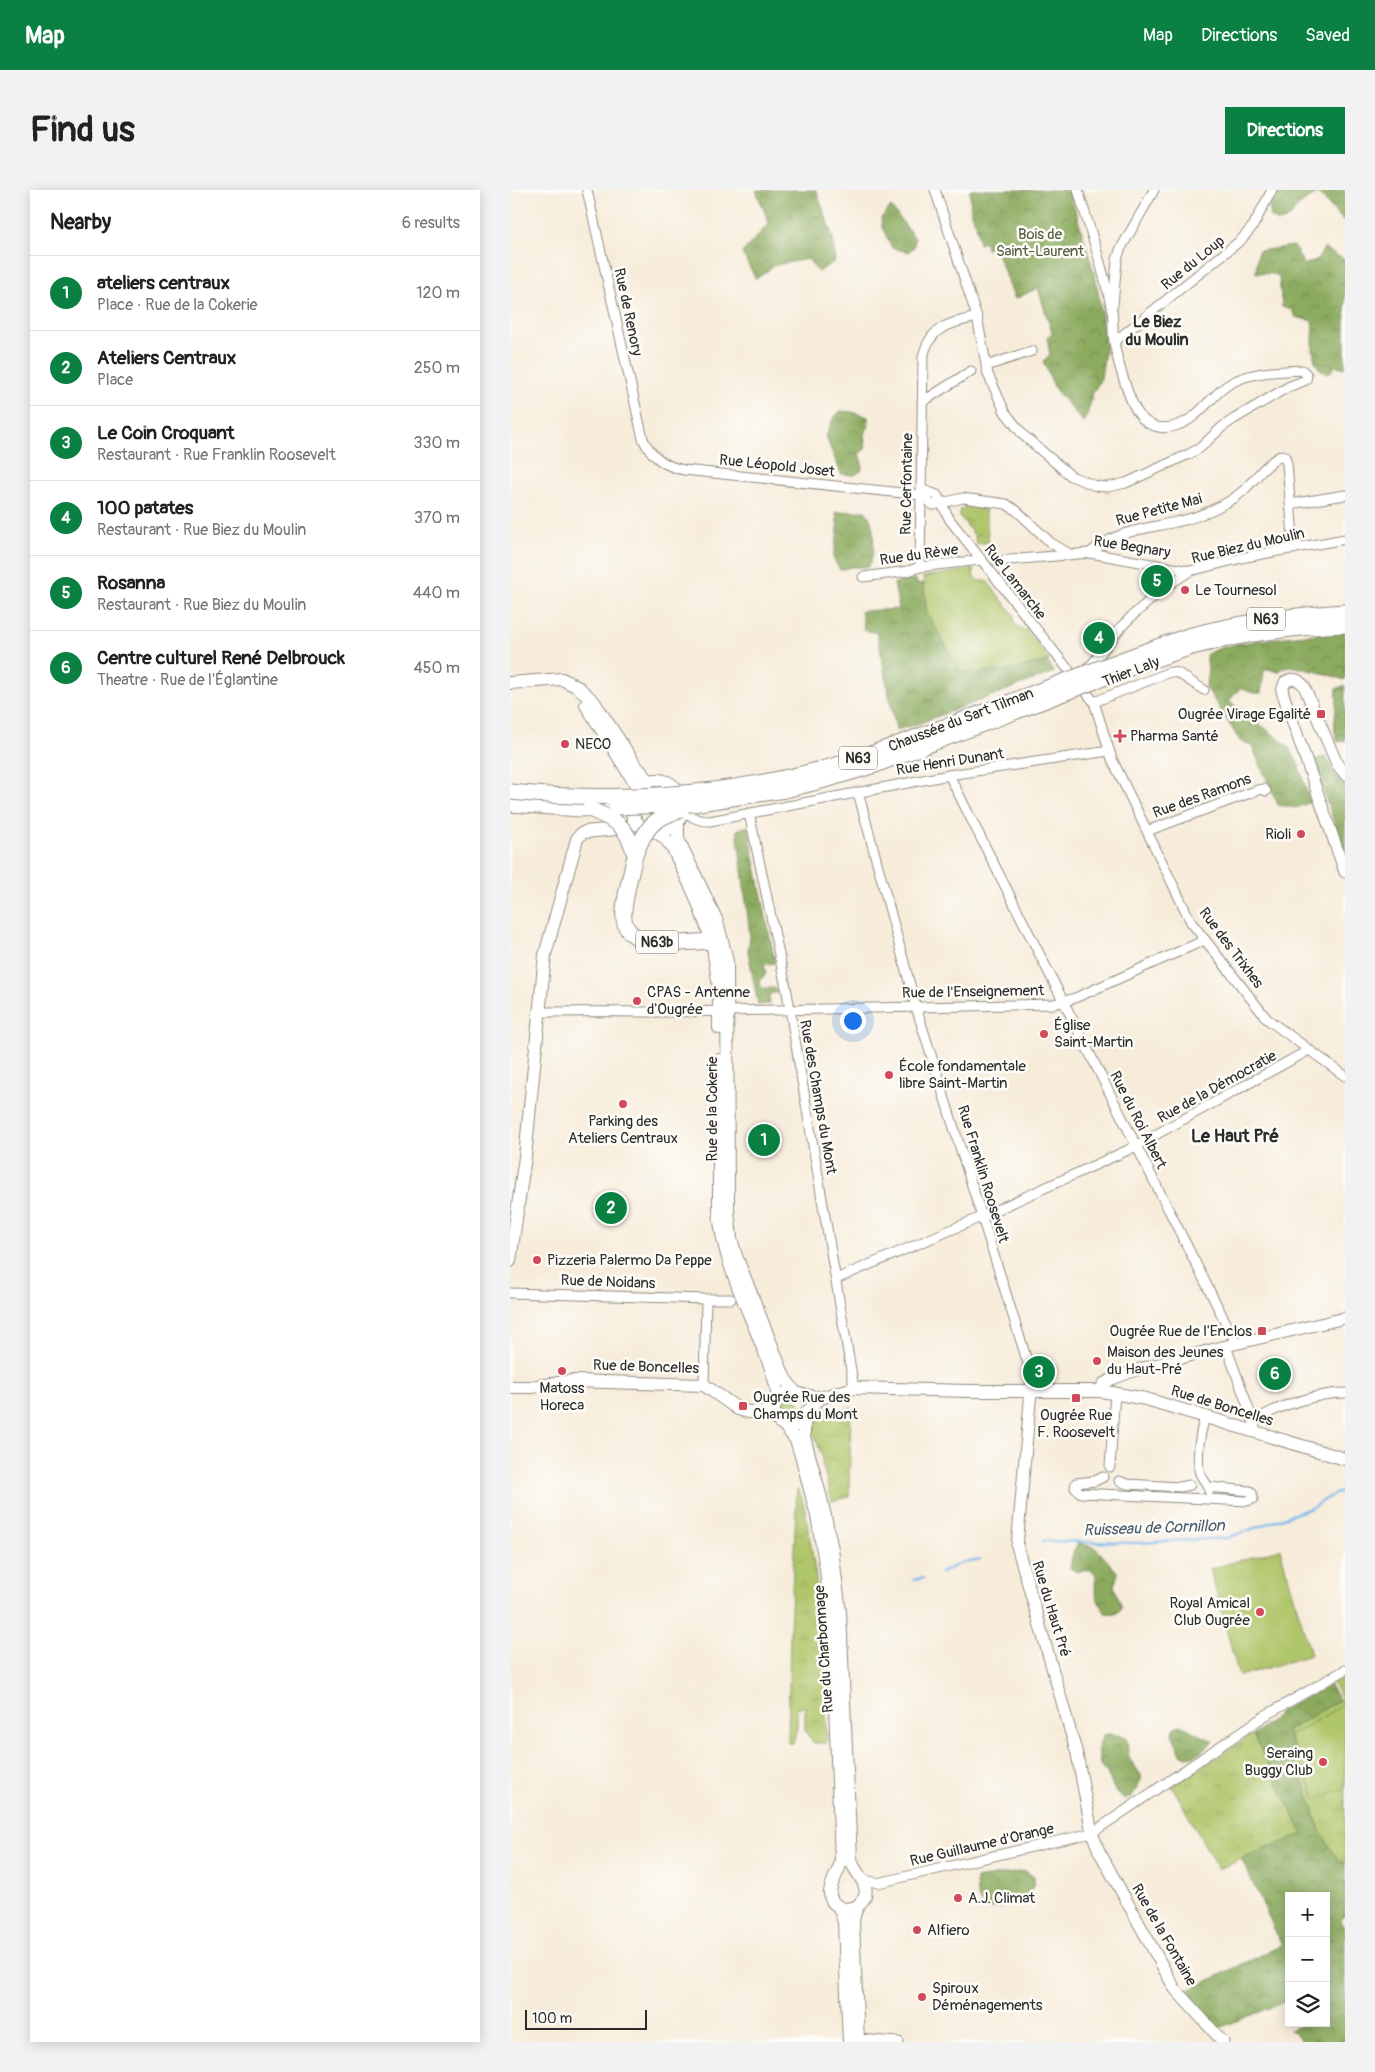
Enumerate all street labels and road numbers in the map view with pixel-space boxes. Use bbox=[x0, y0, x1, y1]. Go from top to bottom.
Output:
street label: Rue du Loup bbox=[1157, 232, 1229, 294]
street label: Rue de Renory bbox=[609, 266, 647, 358]
street label: Rue Cerfontaine bbox=[897, 432, 917, 535]
street label: Rue Léopold Joset bbox=[718, 450, 837, 482]
street label: Rue Petite Mai bbox=[1114, 489, 1204, 531]
street label: Rue Biez du Moulin bbox=[1190, 524, 1306, 568]
street label: Rue Begnary bbox=[1092, 532, 1172, 563]
street label: Rue du Rèwe bbox=[878, 540, 960, 570]
street label: Rue Lamarche bbox=[980, 541, 1051, 624]
road number: N63 bbox=[1247, 608, 1285, 630]
street label: Thier Laly bbox=[1100, 652, 1163, 692]
street label: Chaussée du Sart Tilman bbox=[886, 684, 1036, 756]
street label: Rue Henri Dunant bbox=[895, 744, 1006, 780]
road number: N63 bbox=[839, 746, 877, 770]
street label: Rue des Ramons bbox=[1150, 769, 1254, 823]
street label: Rue des Trixhes bbox=[1194, 904, 1268, 992]
road number: N63b bbox=[636, 930, 678, 954]
street label: Rue de l'Enseignement bbox=[902, 981, 1045, 1003]
street label: Rue des Champs du Mont bbox=[795, 1018, 841, 1177]
street label: Rue de la Démocratie bbox=[1154, 1046, 1280, 1128]
street label: Rue de la Cokerie bbox=[703, 1056, 722, 1162]
street label: Rue du Roi Albert bbox=[1105, 1068, 1171, 1173]
street label: Rue Franklin Roosevelt bbox=[953, 1103, 1013, 1246]
street label: Rue de Noidans bbox=[560, 1271, 656, 1293]
street label: Rue de Boncelles bbox=[593, 1356, 700, 1378]
street label: Rue de Boncelles bbox=[1168, 1381, 1276, 1431]
street label: Rue du Haut Pré bbox=[1027, 1559, 1075, 1659]
street label: Rue du Charbonnage bbox=[810, 1584, 838, 1713]
street label: Rue Guillaume d'Orange bbox=[908, 1819, 1056, 1871]
street label: Rue de la Fontaine bbox=[1127, 1881, 1201, 1990]

